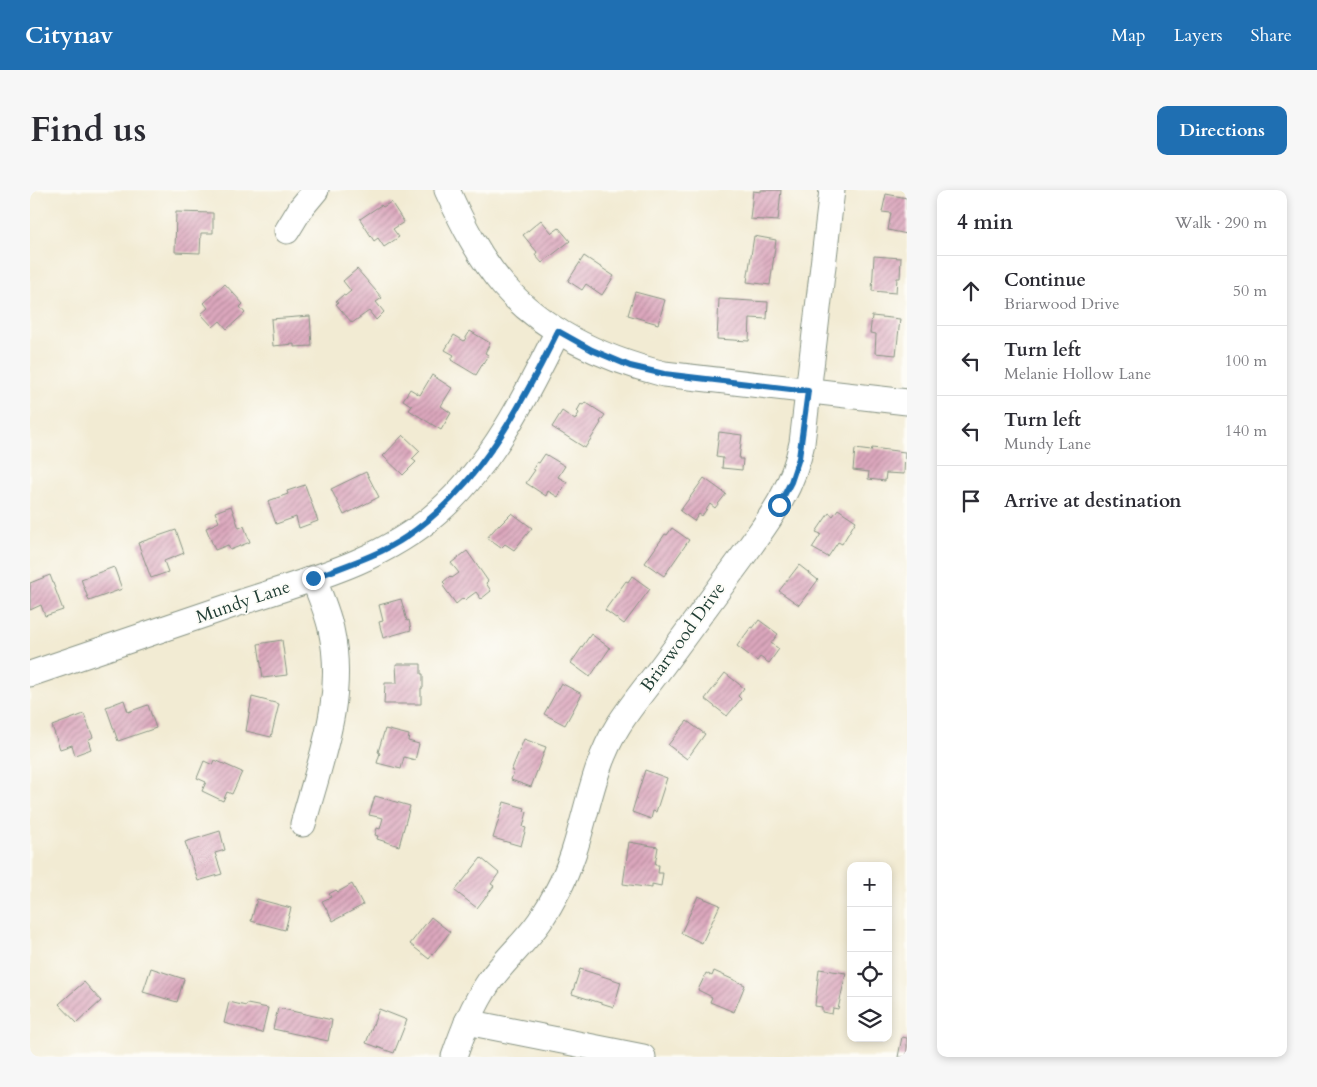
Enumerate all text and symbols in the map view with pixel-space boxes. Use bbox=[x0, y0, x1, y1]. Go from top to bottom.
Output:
text: Citynav bbox=[25, 19, 113, 52]
text: Map bbox=[1111, 23, 1146, 48]
text: Layers bbox=[1174, 23, 1223, 48]
text: Share bbox=[1251, 23, 1292, 48]
text: Find us bbox=[30, 106, 146, 154]
button: Directions bbox=[1157, 106, 1287, 155]
text: 4 min bbox=[957, 208, 1013, 237]
text: Walk · 290 m bbox=[1175, 212, 1267, 234]
text: Continue bbox=[1004, 267, 1086, 293]
icon: ahead bbox=[957, 277, 985, 305]
text: 50 m bbox=[1233, 280, 1267, 302]
text: Briarwood Drive bbox=[1004, 293, 1120, 315]
text: Turn left bbox=[1004, 337, 1081, 363]
icon: left bbox=[957, 347, 985, 375]
text: 100 m bbox=[1225, 350, 1267, 372]
text: Melanie Hollow Lane bbox=[1004, 363, 1151, 385]
text: Turn left bbox=[1004, 407, 1081, 433]
icon: left bbox=[957, 417, 985, 445]
text: 140 m bbox=[1225, 420, 1267, 442]
text: Mundy Lane bbox=[1004, 433, 1091, 455]
icon: arrive bbox=[957, 487, 985, 515]
text: Arrive at destination bbox=[1004, 488, 1181, 514]
route start bbox=[768, 494, 791, 517]
route end bbox=[302, 567, 325, 590]
street label: Mundy Lane bbox=[193, 574, 293, 630]
street label: Briarwood Drive bbox=[635, 577, 731, 697]
map controls bbox=[847, 862, 892, 1042]
button: + bbox=[847, 862, 892, 907]
button: − bbox=[847, 907, 892, 952]
button: locate bbox=[847, 952, 892, 997]
button: layers bbox=[847, 997, 892, 1042]

